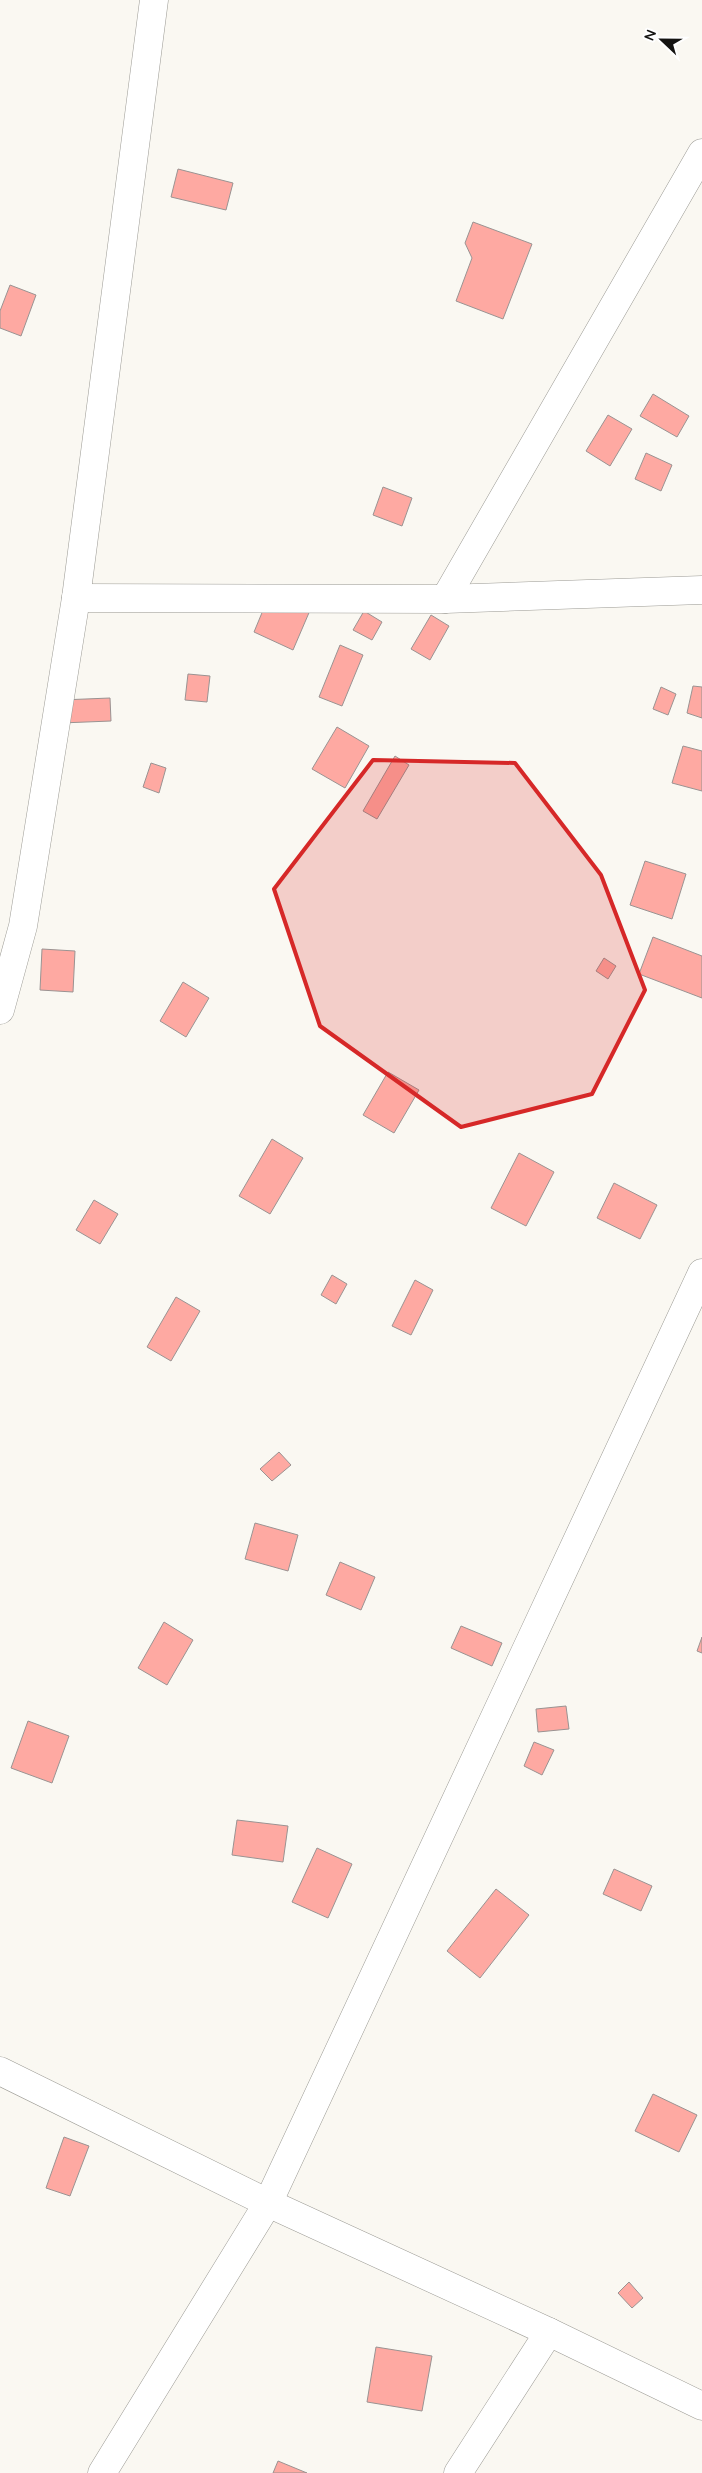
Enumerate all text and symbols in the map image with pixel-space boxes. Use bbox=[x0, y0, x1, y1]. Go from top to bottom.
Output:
north arrow bbox=[637, 15, 687, 65]
text: N bbox=[640, 27, 660, 43]

